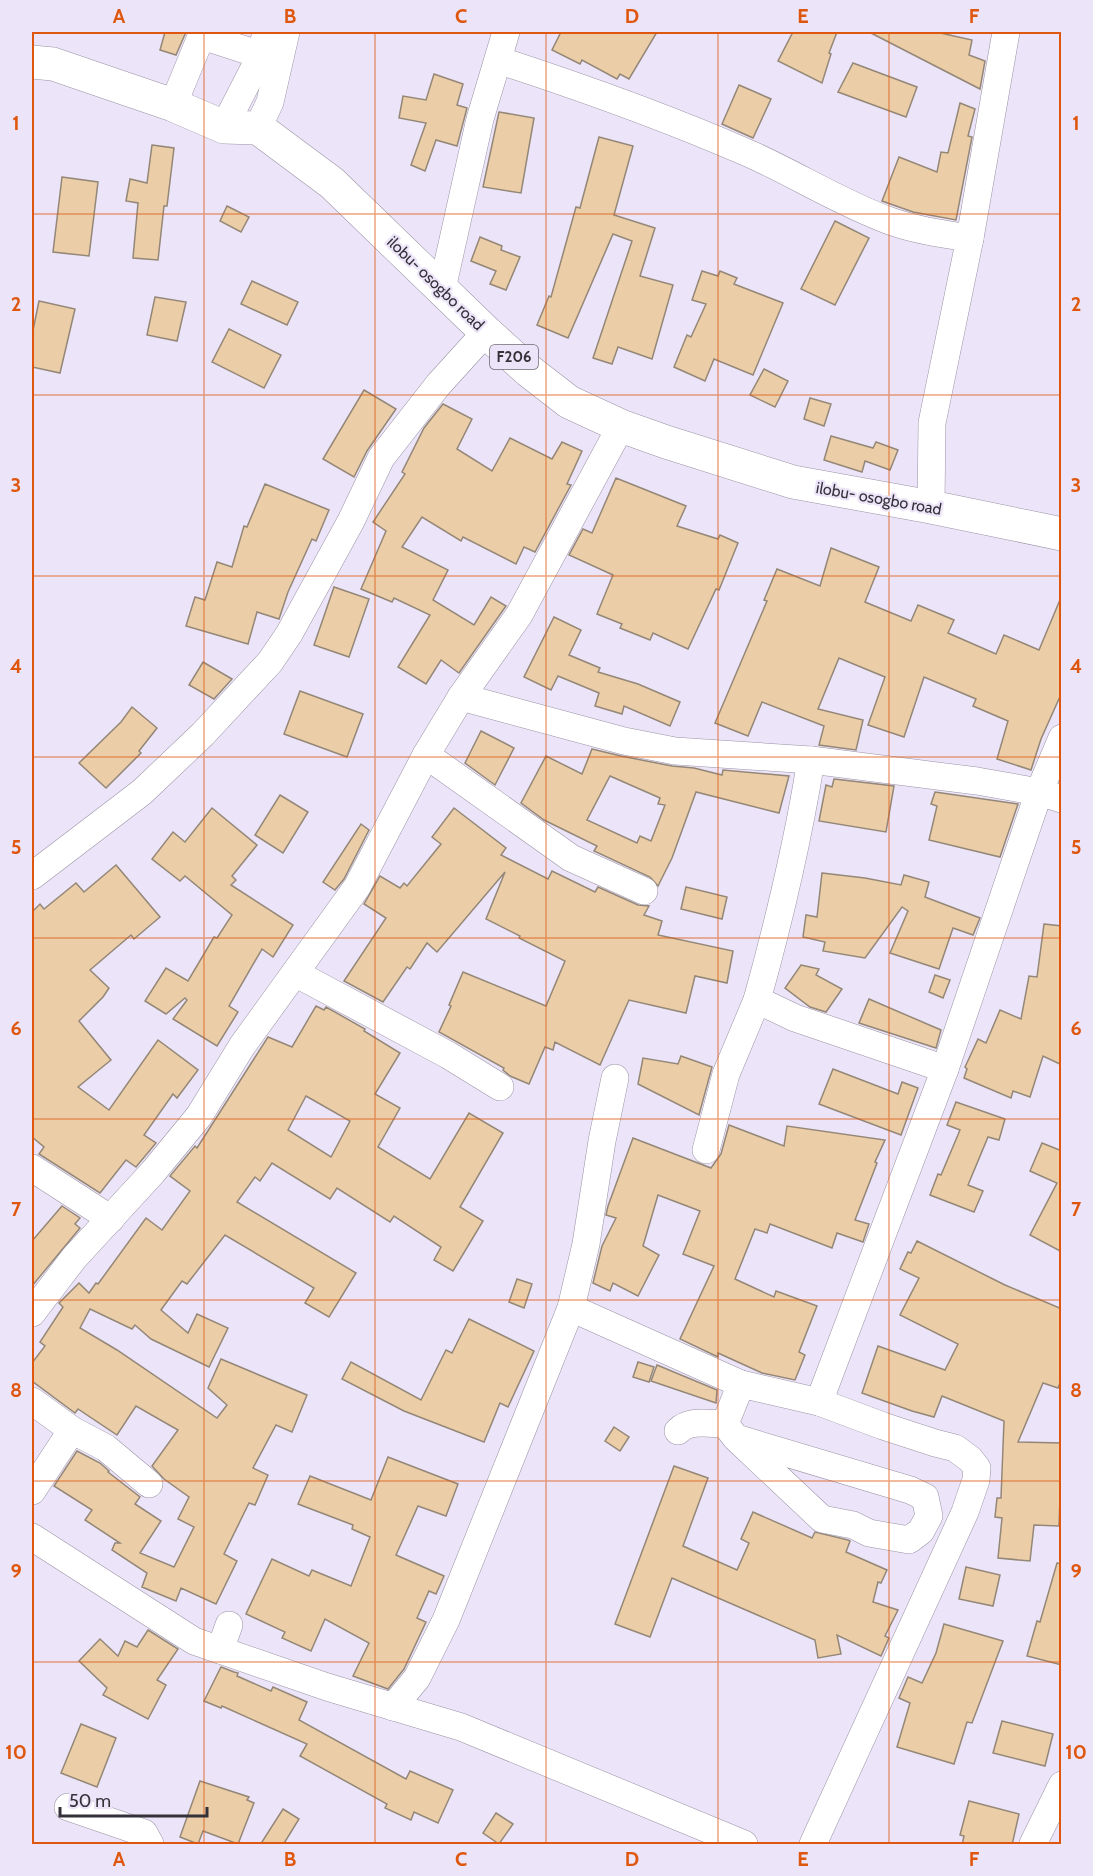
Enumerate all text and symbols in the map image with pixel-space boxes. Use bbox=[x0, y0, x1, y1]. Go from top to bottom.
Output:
text: A bbox=[113, 4, 126, 28]
text: B bbox=[284, 4, 296, 28]
text: C bbox=[455, 4, 467, 28]
text: D bbox=[625, 4, 639, 28]
text: E bbox=[797, 4, 809, 28]
text: F bbox=[969, 4, 980, 28]
text: 1 bbox=[12, 111, 20, 135]
text: 1 bbox=[1072, 111, 1080, 135]
street label: ilobu- osogbo road bbox=[383, 232, 488, 334]
text: 2 bbox=[11, 292, 21, 316]
text: 2 bbox=[1071, 292, 1081, 316]
road number: F206 bbox=[490, 345, 538, 369]
text: 3 bbox=[11, 473, 21, 497]
text: 3 bbox=[1071, 473, 1081, 497]
street label: ilobu- osogbo road bbox=[815, 478, 943, 519]
text: 4 bbox=[10, 654, 22, 678]
text: 4 bbox=[1070, 654, 1082, 678]
text: 5 bbox=[11, 835, 21, 859]
text: 5 bbox=[1071, 835, 1081, 859]
text: 6 bbox=[10, 1016, 22, 1040]
text: 6 bbox=[1070, 1016, 1082, 1040]
text: 7 bbox=[11, 1197, 22, 1221]
text: 7 bbox=[1071, 1197, 1082, 1221]
text: 8 bbox=[10, 1378, 22, 1402]
text: 8 bbox=[1070, 1378, 1082, 1402]
text: 9 bbox=[10, 1559, 22, 1583]
text: 9 bbox=[1070, 1559, 1082, 1583]
text: 10 bbox=[5, 1740, 27, 1764]
text: 10 bbox=[1065, 1740, 1087, 1764]
scale bar bbox=[60, 1780, 207, 1818]
text: 50 m bbox=[69, 1790, 111, 1812]
text: A bbox=[113, 1847, 126, 1871]
text: B bbox=[284, 1847, 296, 1871]
text: C bbox=[455, 1847, 467, 1871]
text: D bbox=[625, 1847, 639, 1871]
text: E bbox=[797, 1847, 809, 1871]
text: F bbox=[969, 1847, 980, 1871]

